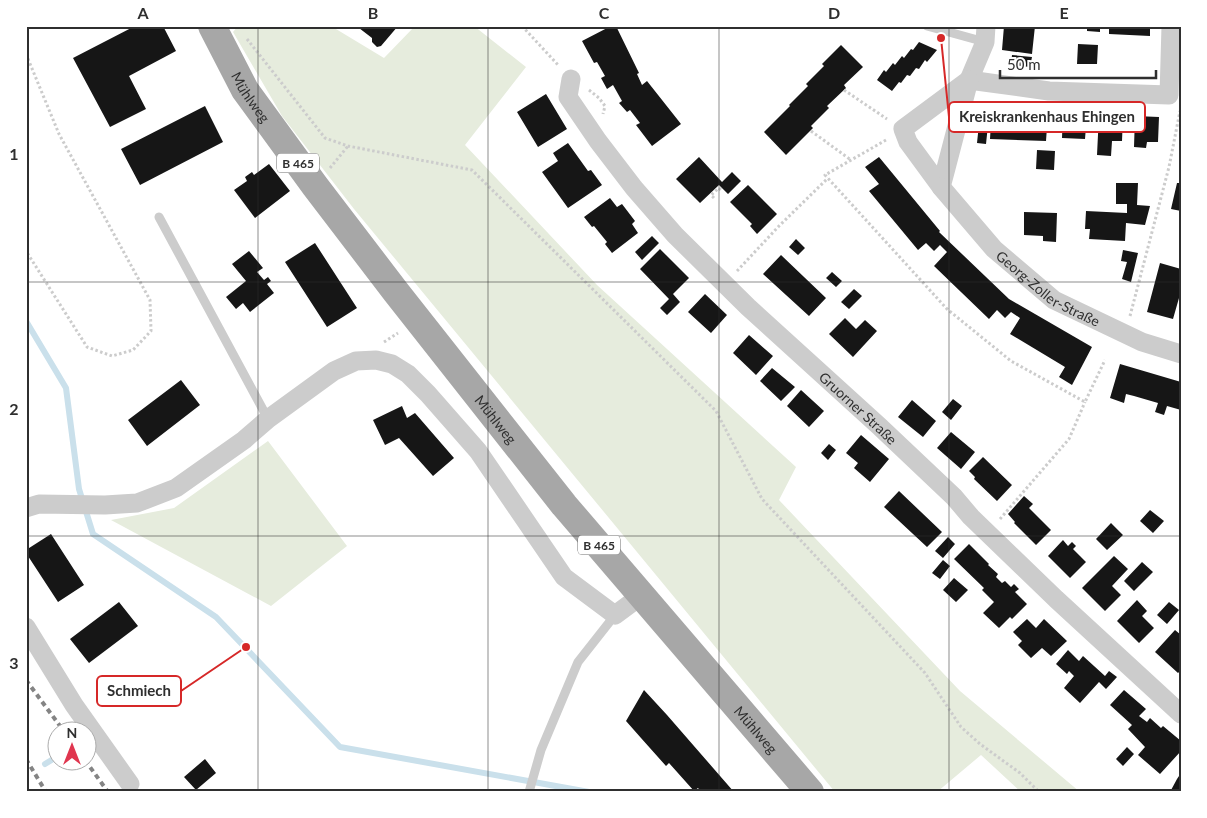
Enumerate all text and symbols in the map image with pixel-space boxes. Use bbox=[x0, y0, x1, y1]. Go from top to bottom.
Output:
text: A bbox=[136, 3, 149, 22]
text: B bbox=[368, 3, 378, 22]
text: C bbox=[599, 3, 610, 22]
text: D bbox=[828, 3, 840, 22]
text: E bbox=[1059, 3, 1069, 22]
scale bar bbox=[1000, 48, 1156, 80]
text: 50 m bbox=[1007, 55, 1041, 73]
street label: Mühlweg bbox=[228, 69, 274, 125]
callout: Kreiskrankenhaus Ehingen bbox=[949, 102, 1145, 132]
text: Kreiskrankenhaus Ehingen bbox=[959, 107, 1135, 125]
text: 1 bbox=[9, 144, 19, 163]
road number: B 465 bbox=[277, 154, 319, 172]
street label: Georg-Zoller-Straße bbox=[993, 246, 1103, 329]
street label: Gruorner Straße bbox=[816, 368, 901, 447]
street label: Mühlweg bbox=[472, 391, 521, 447]
text: 2 bbox=[9, 399, 19, 418]
road number: B 465 bbox=[578, 536, 620, 554]
text: 3 bbox=[9, 653, 19, 672]
callout: Schmiech bbox=[97, 676, 181, 706]
text: Schmiech bbox=[107, 681, 171, 699]
street label: Mühlweg bbox=[731, 702, 781, 757]
north arrow bbox=[48, 720, 98, 770]
text: N bbox=[67, 724, 77, 741]

